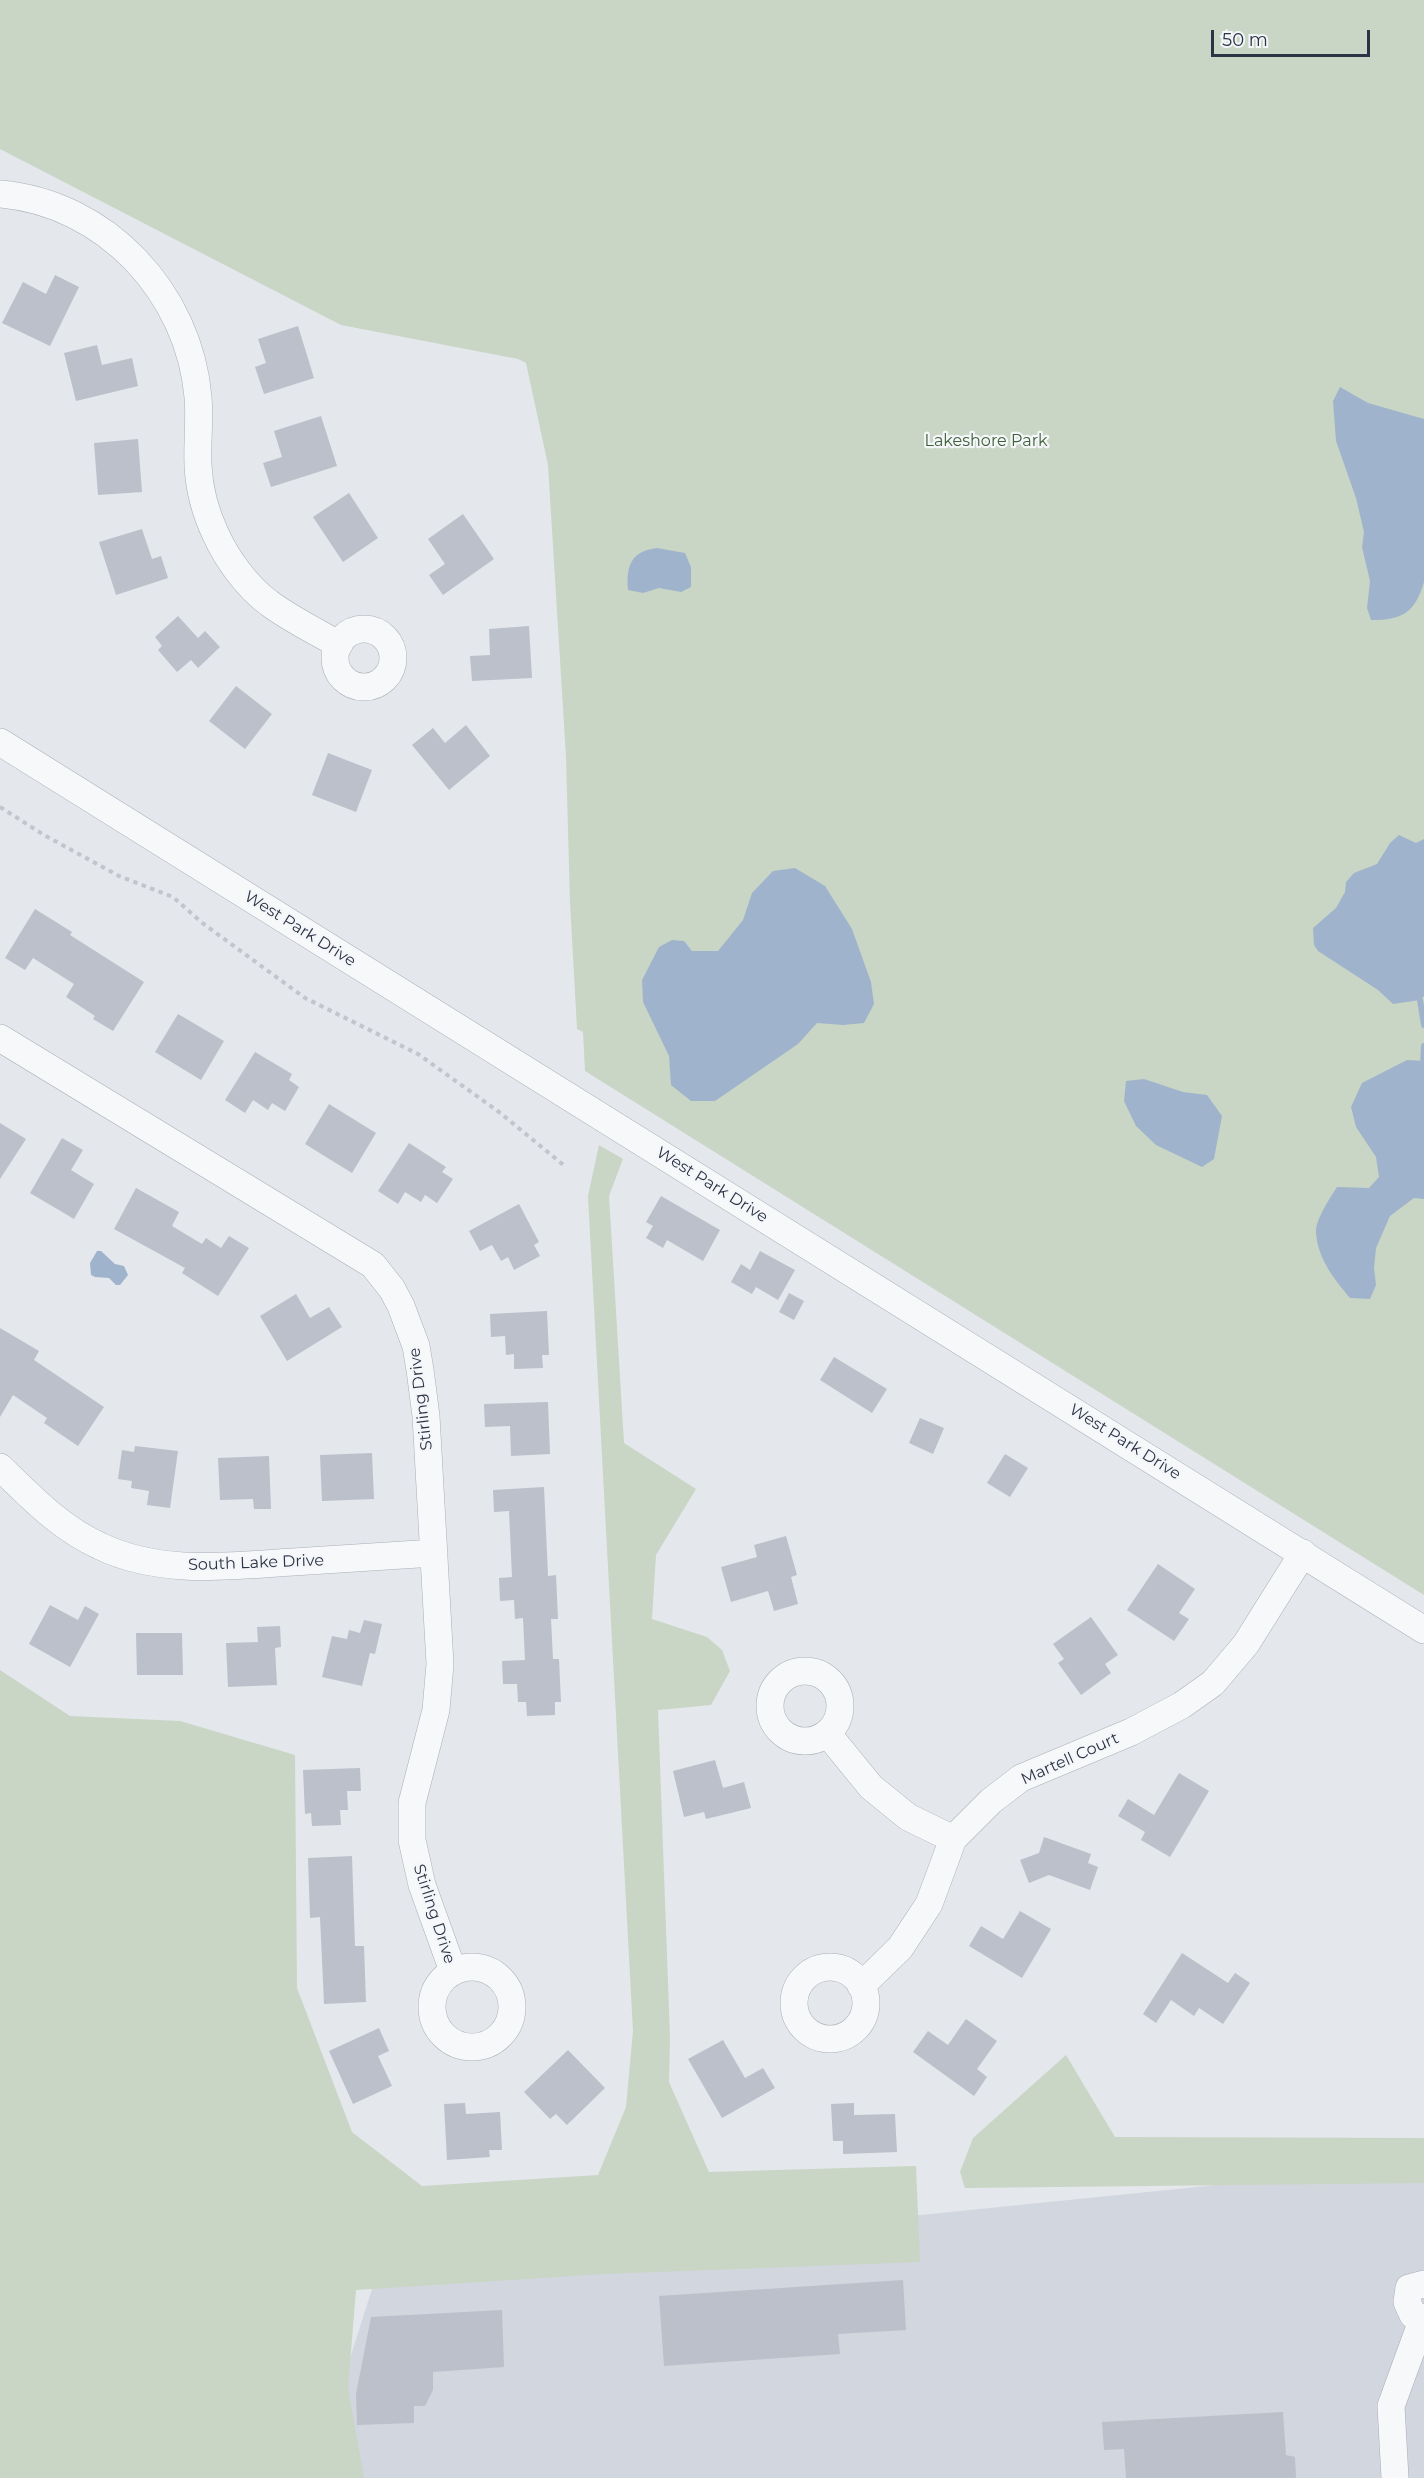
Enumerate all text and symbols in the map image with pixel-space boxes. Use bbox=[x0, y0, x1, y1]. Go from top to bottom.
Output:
scale bar bbox=[1214, 18, 1373, 56]
text: 50 m bbox=[1222, 29, 1268, 51]
park label: Lakeshore Park bbox=[924, 431, 1048, 451]
street label: West Park Drive bbox=[241, 887, 359, 971]
street label: West Park Drive bbox=[653, 1143, 771, 1227]
street label: Stirling Drive bbox=[405, 1347, 437, 1451]
street label: West Park Drive bbox=[1066, 1400, 1184, 1484]
street label: South Lake Drive bbox=[188, 1551, 324, 1575]
street label: Martell Court bbox=[1018, 1729, 1122, 1789]
street label: Stirling Drive bbox=[409, 1862, 459, 1966]

